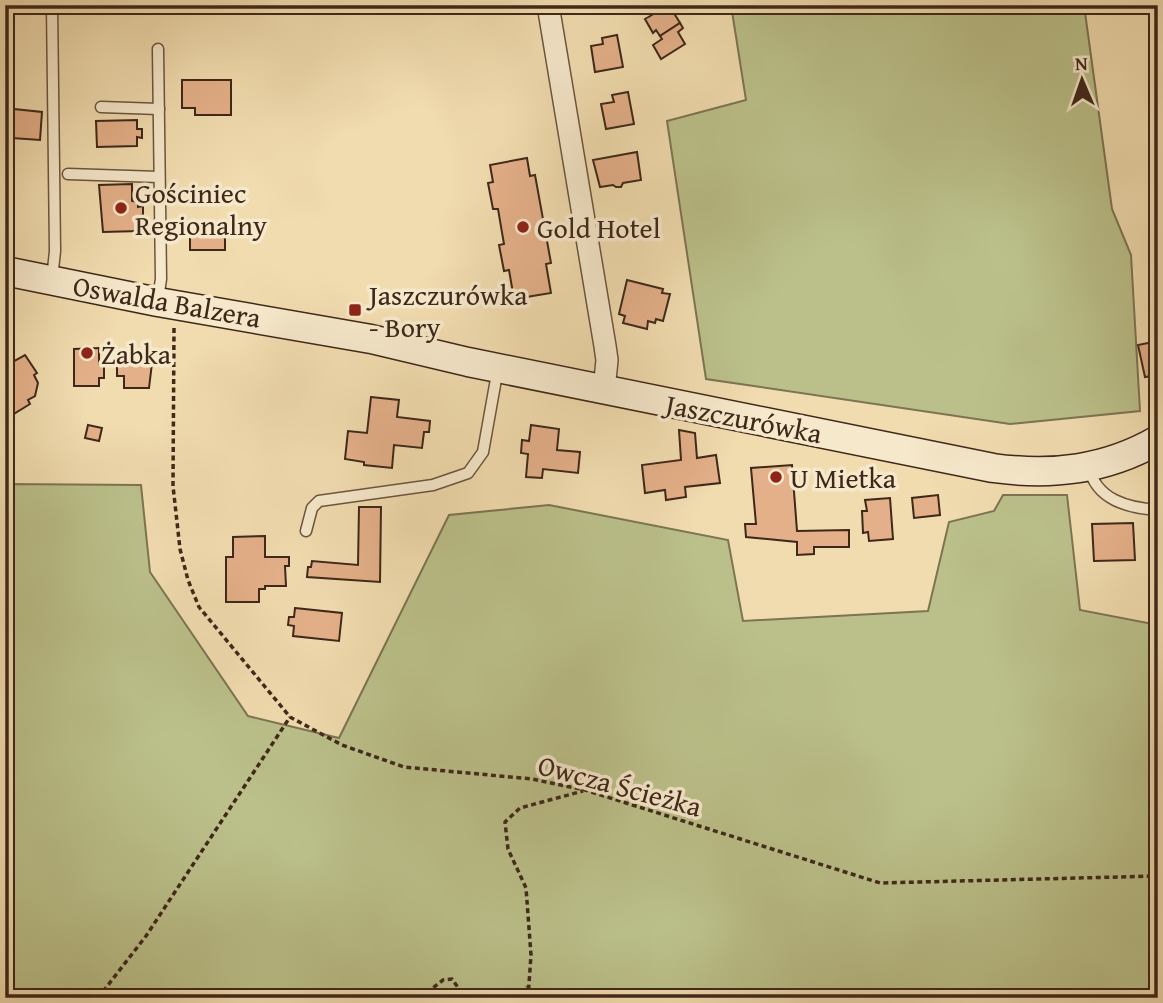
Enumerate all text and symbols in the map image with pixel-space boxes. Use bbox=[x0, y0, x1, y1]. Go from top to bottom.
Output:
north arrow bbox=[1048, 46, 1118, 116]
text: N bbox=[1075, 49, 1089, 77]
place label: Gościniec Regionalny bbox=[135, 172, 267, 245]
marker: Gościniec Regionalny bbox=[113, 200, 129, 216]
place label: Gold Hotel bbox=[537, 207, 661, 248]
marker: Gold Hotel bbox=[515, 219, 531, 235]
street label: Oswalda Balzera bbox=[70, 264, 265, 338]
place label: Jaszczurówka - Bory bbox=[366, 274, 528, 347]
marker: Jaszczurówka - Bory bbox=[347, 302, 363, 318]
place label: Żabka bbox=[101, 333, 172, 374]
marker: Żabka bbox=[79, 345, 95, 361]
street label: Jaszczurówka bbox=[659, 382, 826, 453]
place label: U Mietka bbox=[790, 457, 897, 498]
marker: U Mietka bbox=[768, 469, 784, 485]
street label: Owcza Ścieżka bbox=[534, 743, 707, 827]

